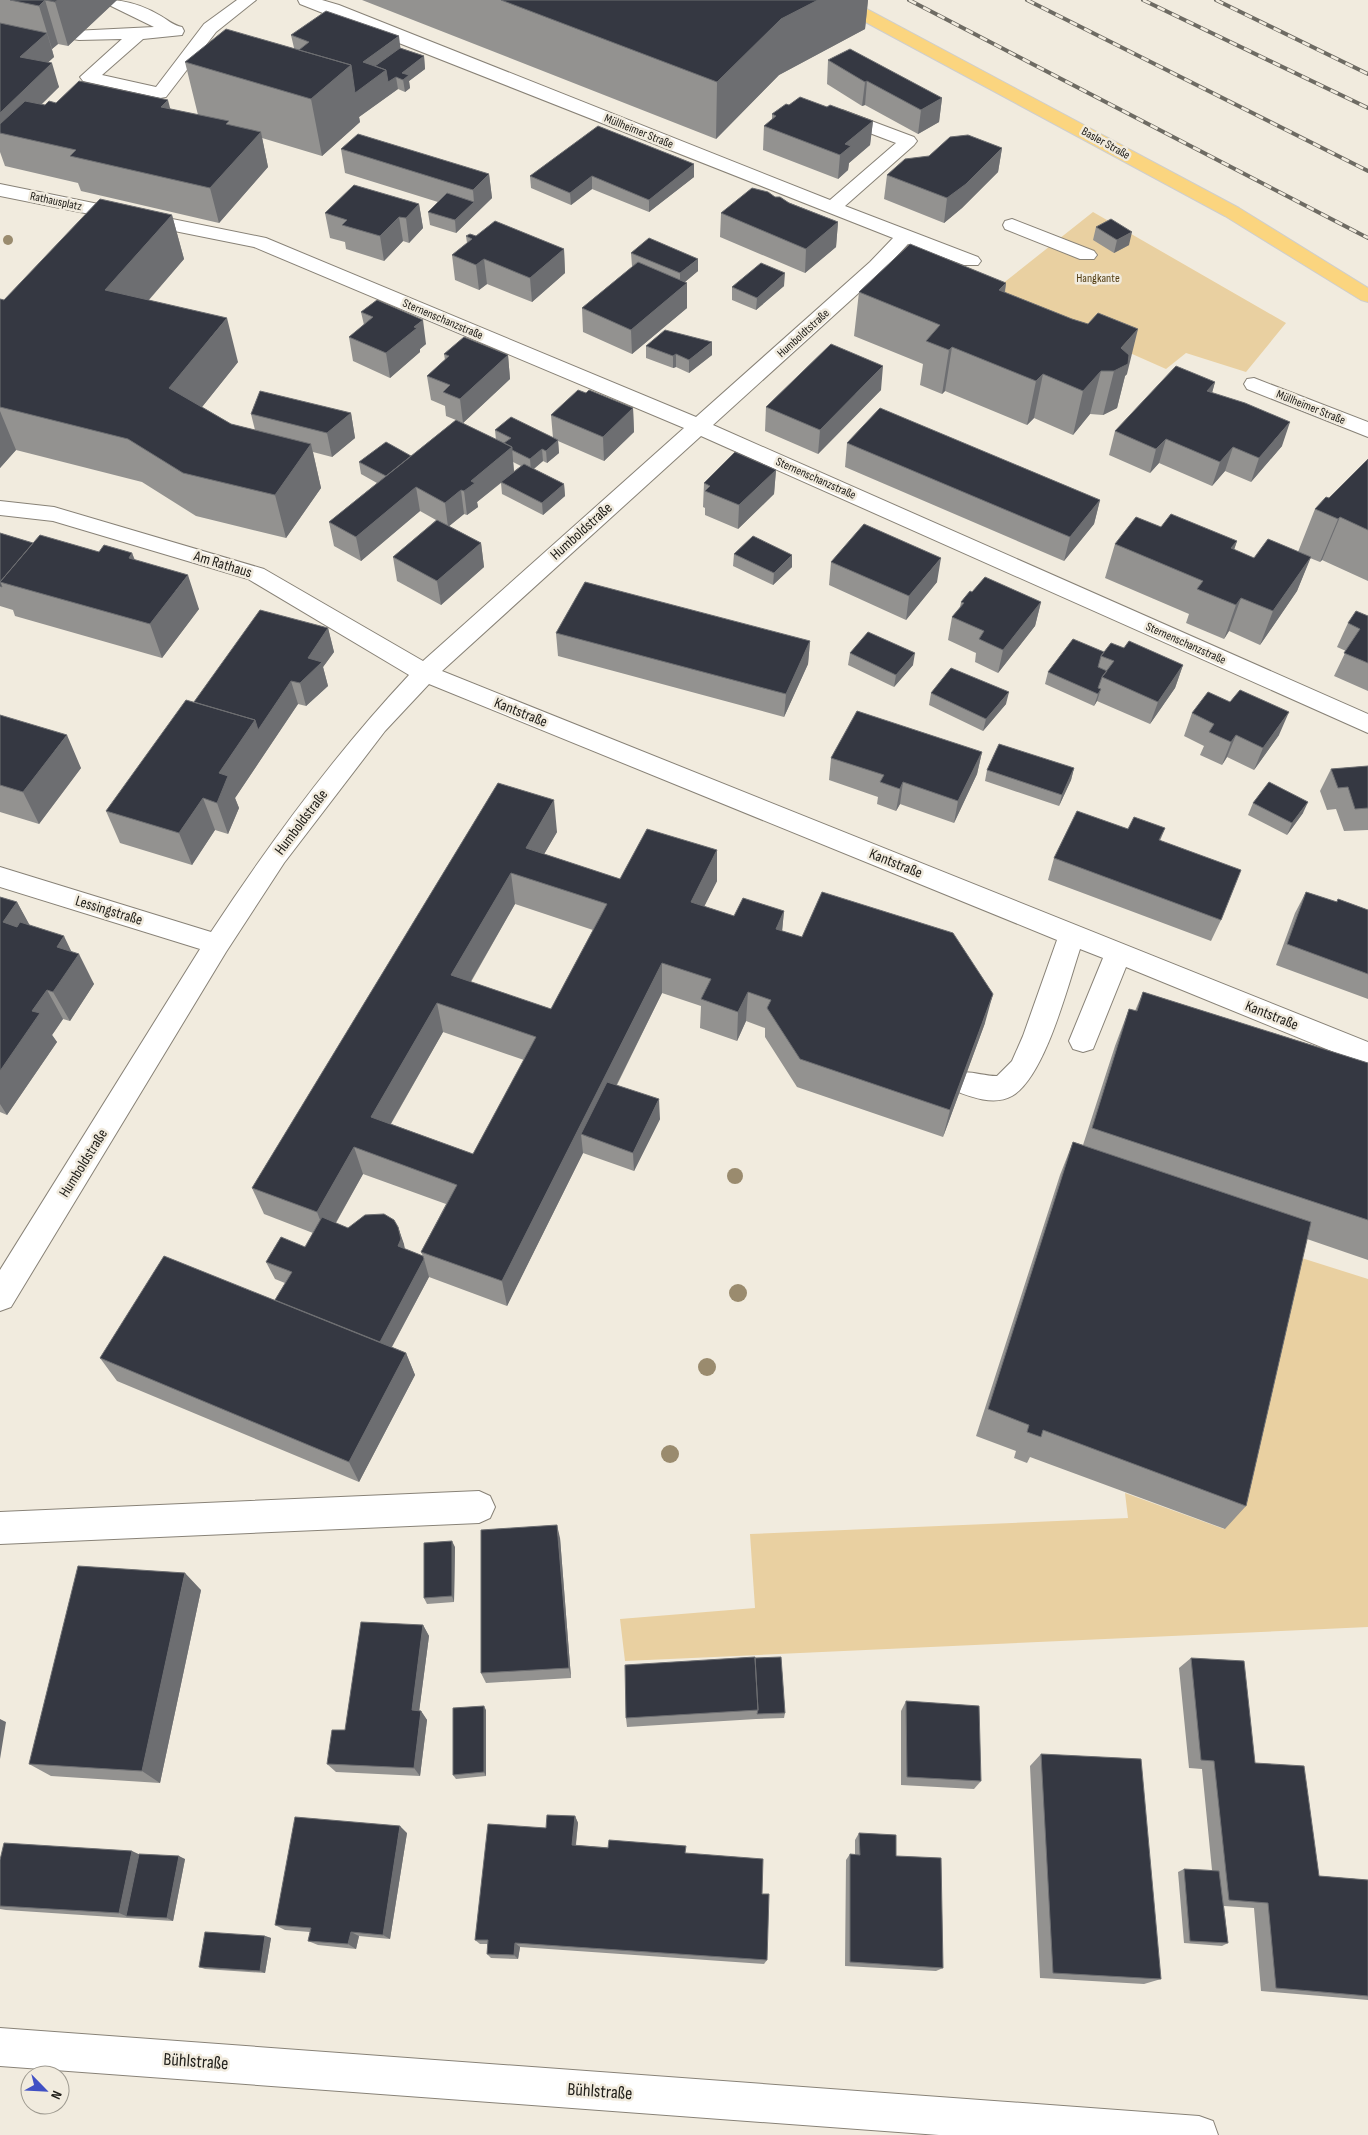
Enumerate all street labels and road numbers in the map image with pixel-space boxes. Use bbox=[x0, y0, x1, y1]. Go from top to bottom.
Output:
street label: Müllheimer Straße bbox=[602, 111, 676, 152]
street label: Basler Straße bbox=[1079, 124, 1133, 163]
street label: Rathausplatz bbox=[29, 189, 84, 214]
street label: Sternenschanzstraße bbox=[400, 296, 486, 343]
street label: Humboldtstraße bbox=[774, 306, 833, 361]
street label: Müllheimer Straße bbox=[1274, 387, 1348, 428]
street label: Sternenschanzstraße bbox=[773, 454, 858, 503]
street label: Humboldstraße bbox=[546, 498, 616, 564]
street label: Am Rathaus bbox=[191, 546, 254, 582]
street label: Sternenschanzstraße bbox=[1143, 619, 1228, 668]
street label: Kantstraße bbox=[491, 693, 550, 732]
street label: Humboldstraße bbox=[271, 786, 332, 859]
street label: Kantstraße bbox=[866, 844, 925, 883]
street label: Lessingstraße bbox=[73, 891, 145, 930]
street label: Kantstraße bbox=[1242, 996, 1301, 1035]
street label: Humboldstraße bbox=[55, 1126, 112, 1201]
street label: Bühlstraße bbox=[163, 2049, 229, 2074]
street label: Bühlstraße bbox=[567, 2079, 633, 2104]

